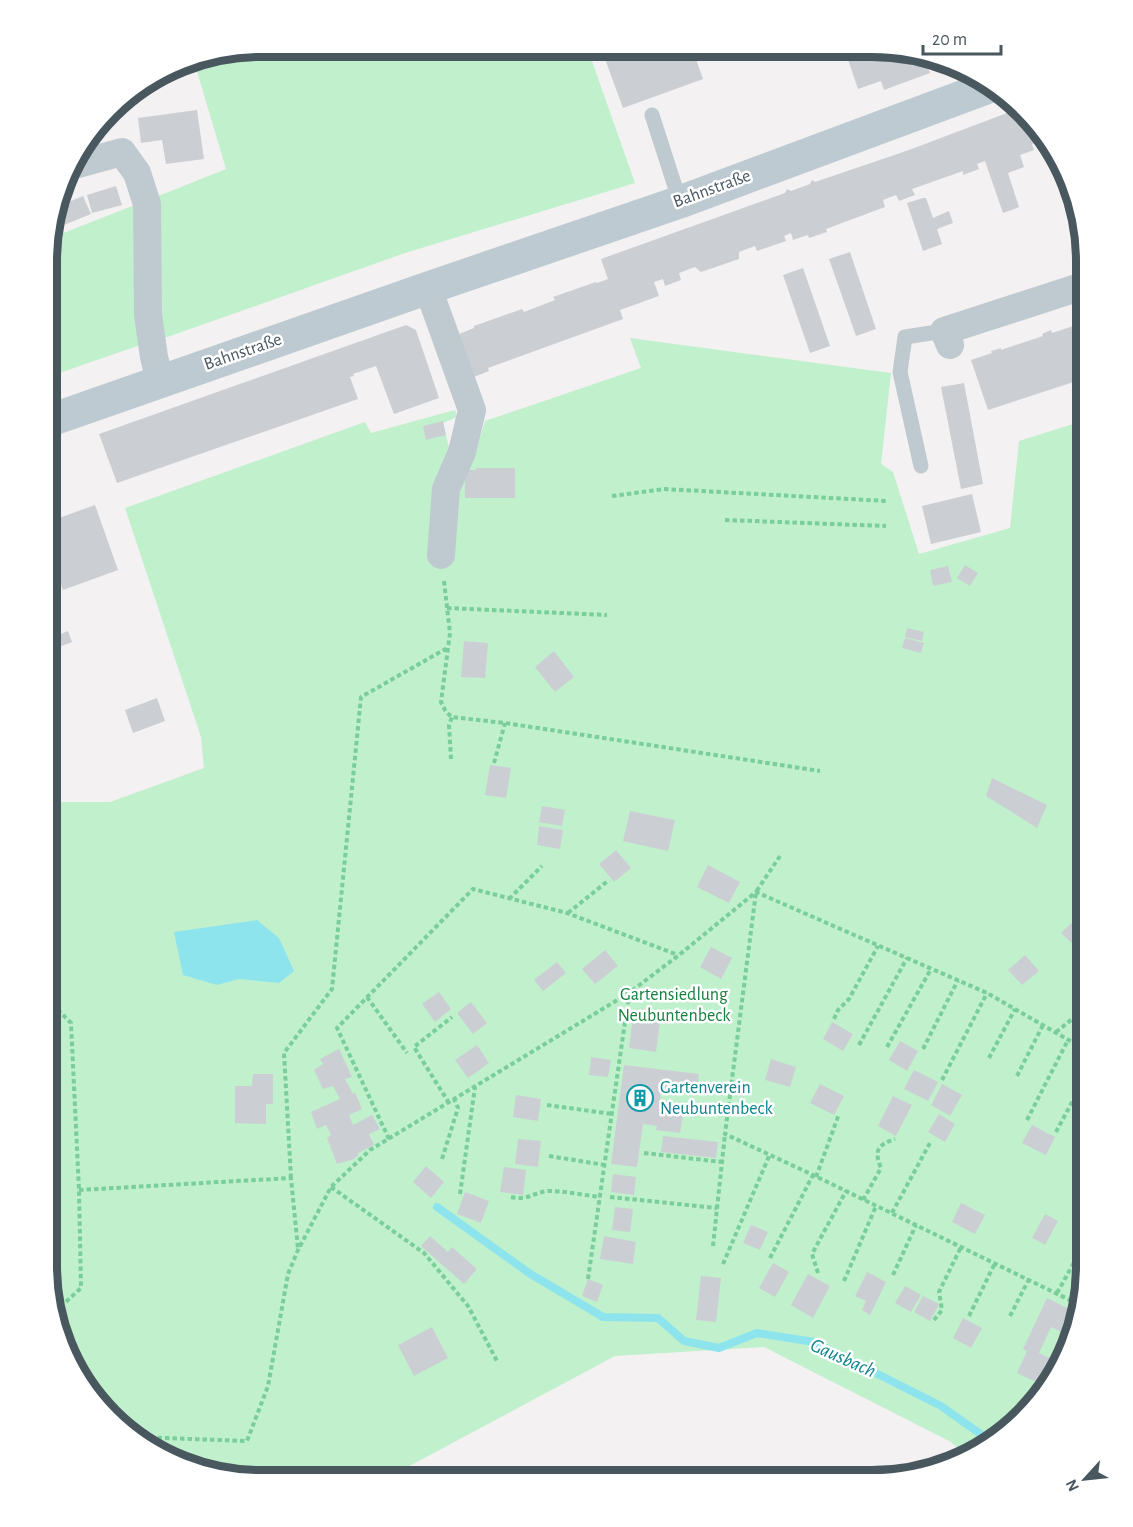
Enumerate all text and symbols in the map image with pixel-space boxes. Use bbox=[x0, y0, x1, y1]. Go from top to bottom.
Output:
scale bar bbox=[923, 18, 1001, 56]
text: 20 m bbox=[932, 31, 967, 49]
street label: Bahnstraße bbox=[671, 167, 753, 211]
street label: Bahnstraße bbox=[202, 330, 284, 374]
park label: Gartensiedlung Neubuntenbeck bbox=[618, 986, 731, 1025]
place label: Gartenverein Neubuntenbeck bbox=[660, 1079, 774, 1118]
building icon: Gartenverein Neubuntenbeck bbox=[625, 1083, 655, 1113]
water label: Gausbach bbox=[807, 1335, 879, 1381]
north arrow bbox=[1055, 1449, 1115, 1509]
text: N bbox=[1063, 1477, 1082, 1494]

